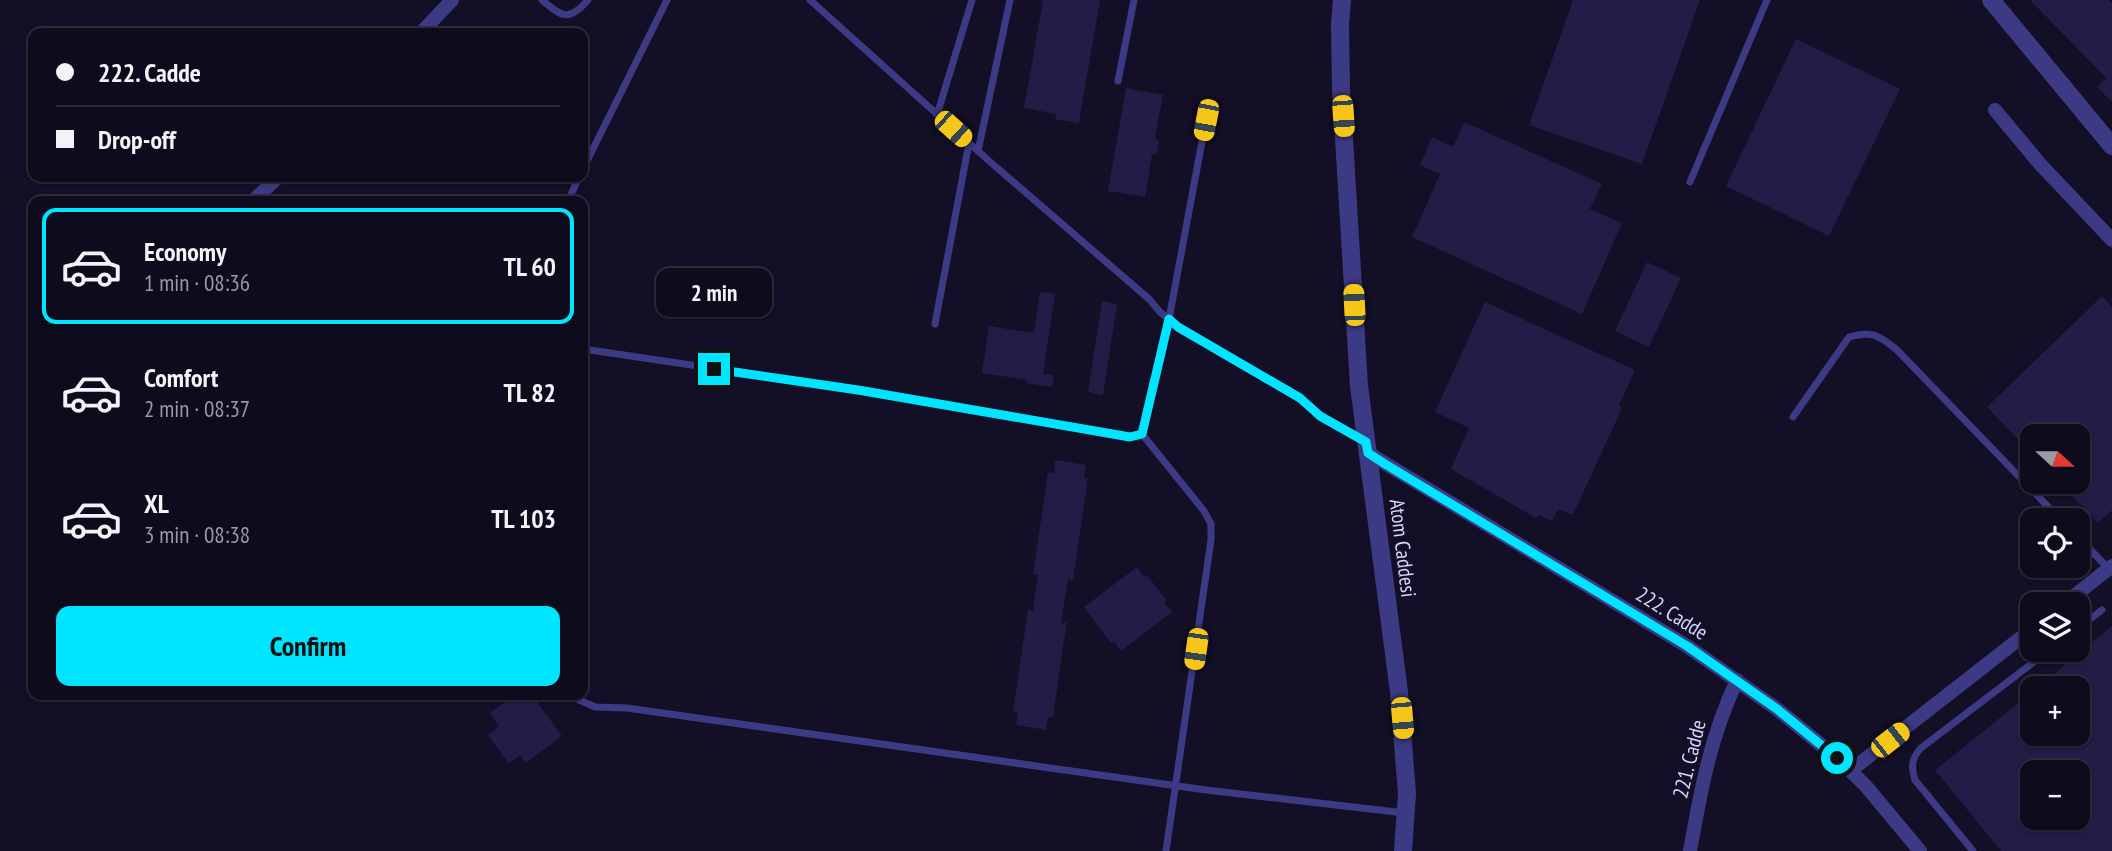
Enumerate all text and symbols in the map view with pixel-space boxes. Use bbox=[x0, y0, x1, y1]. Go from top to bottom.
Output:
text: 222. Cadde bbox=[98, 56, 201, 89]
car bbox=[1332, 94, 1355, 138]
car bbox=[1192, 97, 1221, 143]
car bbox=[931, 107, 976, 151]
text: Drop-off bbox=[98, 123, 176, 156]
icon: car bbox=[60, 235, 123, 298]
text: Economy bbox=[144, 235, 226, 268]
text: TL 60 bbox=[504, 250, 556, 283]
text: 1 min · 08:36 bbox=[144, 268, 250, 297]
callout: 2 min bbox=[656, 268, 772, 316]
text: 2 min bbox=[691, 278, 737, 307]
car bbox=[1343, 283, 1366, 327]
route end bbox=[698, 353, 730, 385]
icon: car bbox=[60, 361, 123, 424]
text: Comfort bbox=[144, 361, 218, 394]
text: TL 82 bbox=[504, 376, 556, 409]
text: 2 min · 08:37 bbox=[144, 394, 250, 423]
north arrow bbox=[2020, 424, 2090, 494]
map controls bbox=[2020, 424, 2090, 830]
icon: car bbox=[60, 487, 123, 550]
text: XL bbox=[144, 487, 169, 520]
street label: Atom Caddesi bbox=[1384, 497, 1422, 599]
text: TL 103 bbox=[491, 502, 556, 535]
button: locate bbox=[2020, 508, 2090, 578]
text: 3 min · 08:38 bbox=[144, 520, 250, 549]
street label: 222. Cadde bbox=[1631, 580, 1713, 646]
button: layers bbox=[2020, 592, 2090, 662]
button: Confirm bbox=[56, 606, 560, 686]
car bbox=[1183, 627, 1210, 671]
button: + bbox=[2020, 676, 2090, 746]
car bbox=[1390, 696, 1415, 740]
street label: 221. Cadde bbox=[1666, 717, 1712, 801]
car bbox=[1867, 719, 1914, 761]
route start bbox=[1821, 742, 1853, 774]
button: − bbox=[2020, 760, 2090, 830]

